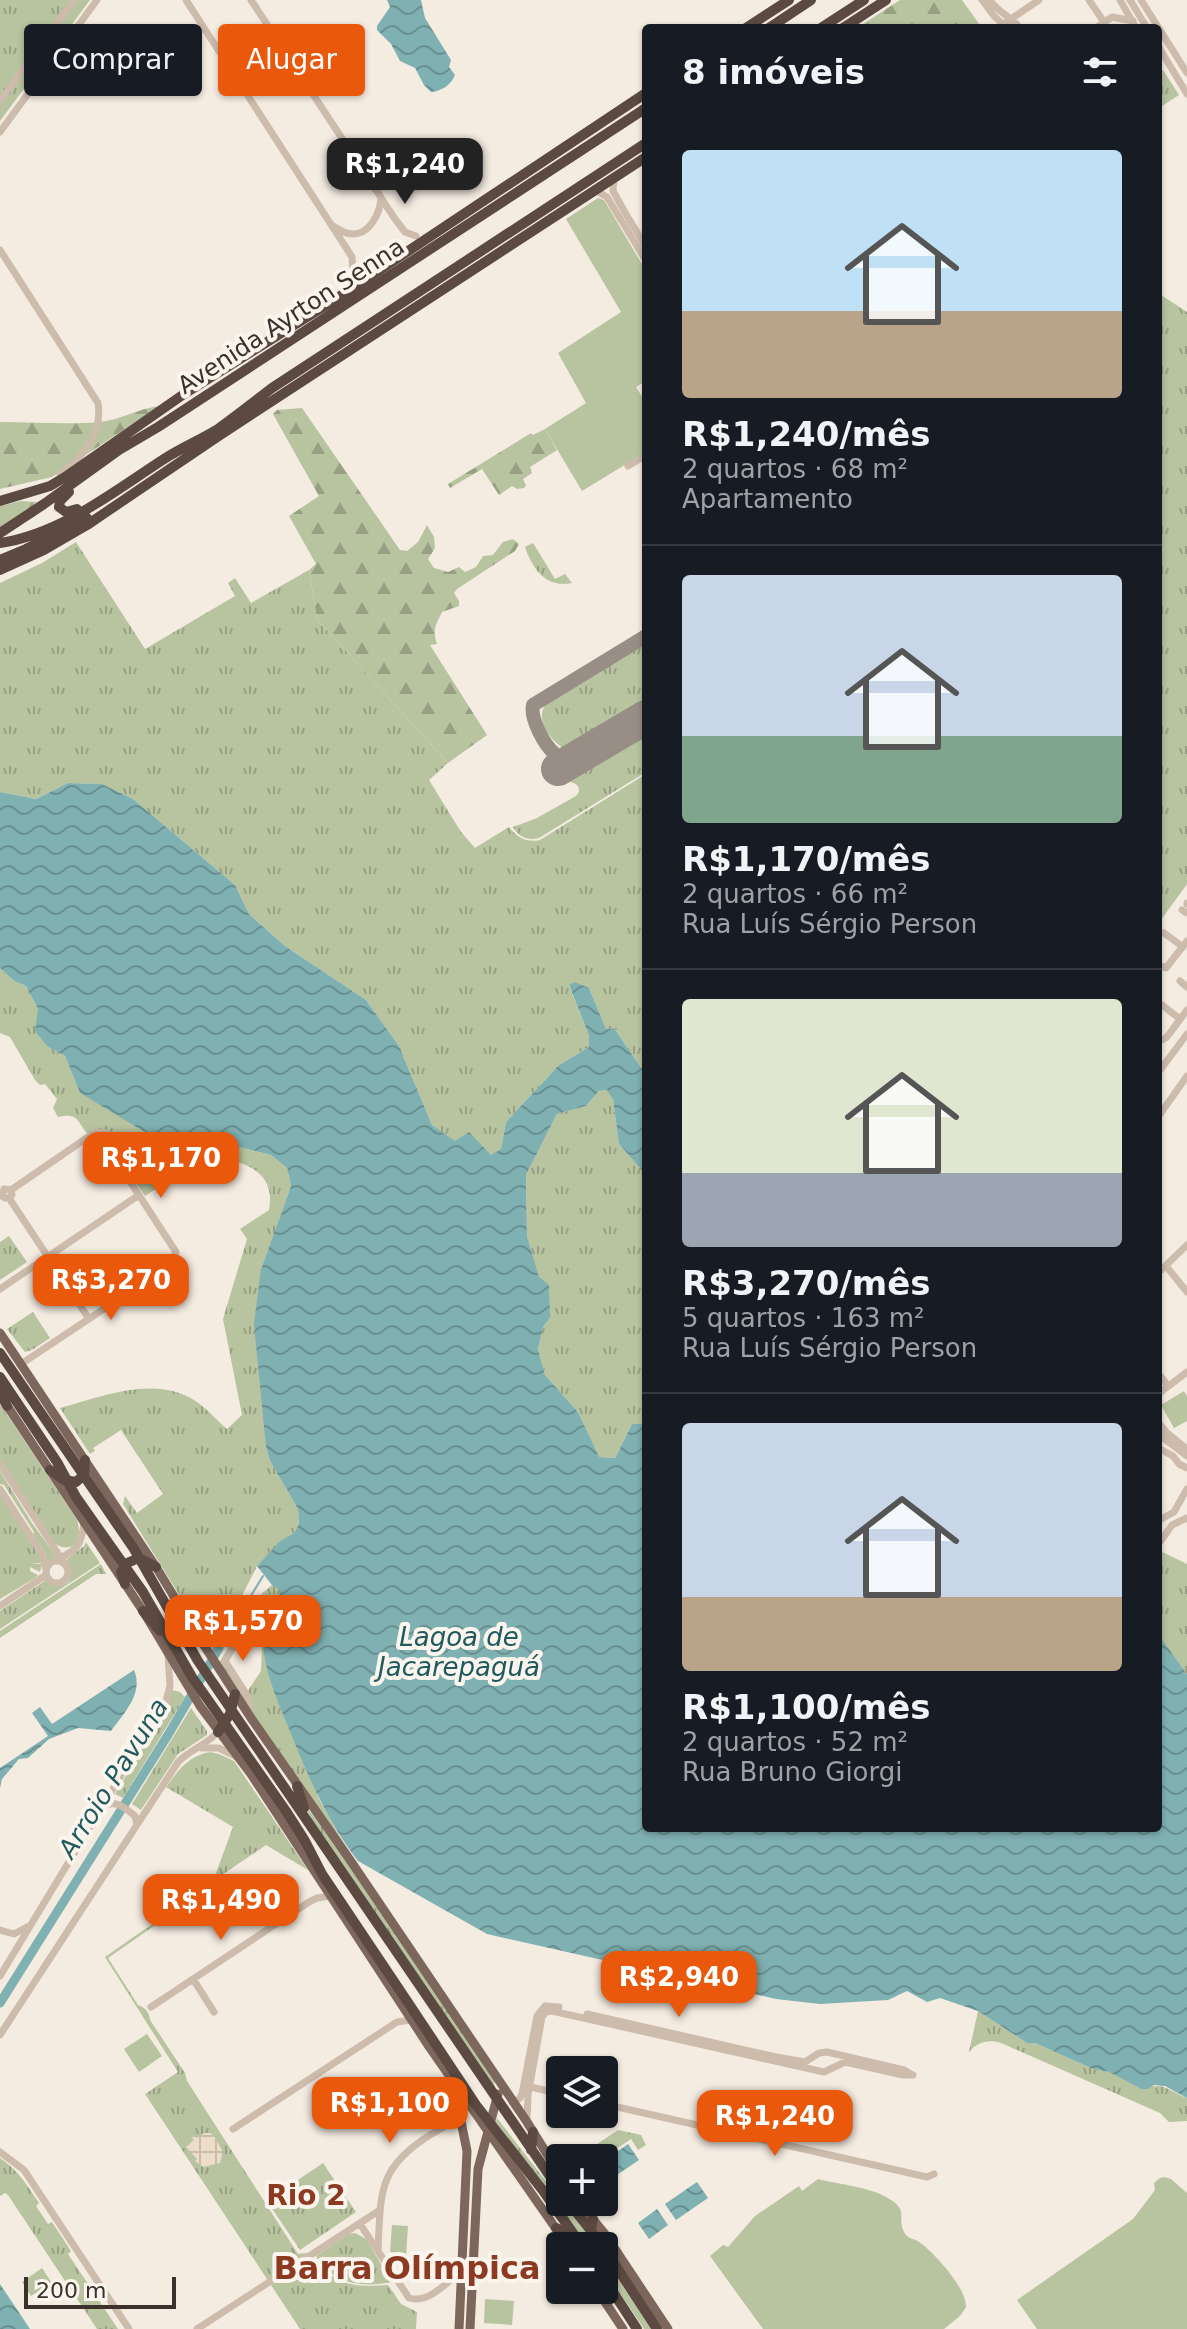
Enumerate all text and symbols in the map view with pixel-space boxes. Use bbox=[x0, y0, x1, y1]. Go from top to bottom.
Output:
chip: Comprar bbox=[24, 24, 202, 96]
chip: Alugar bbox=[218, 24, 365, 96]
icon: filters bbox=[1078, 50, 1122, 94]
text: 8 imóveis bbox=[682, 52, 865, 92]
pin: R$1,240 bbox=[331, 138, 479, 206]
text: R$1,240 bbox=[345, 149, 465, 179]
icon: home bbox=[830, 202, 974, 346]
street label: Avenida Ayrton Senna bbox=[173, 232, 409, 400]
text: R$1,240/mês bbox=[682, 414, 931, 454]
text: 2 quartos · 68 m² bbox=[682, 454, 908, 484]
text: Apartamento bbox=[682, 484, 853, 514]
icon: home bbox=[830, 627, 974, 771]
text: R$1,170/mês bbox=[682, 839, 931, 879]
text: 2 quartos · 66 m² bbox=[682, 879, 908, 909]
text: Rua Luís Sérgio Person bbox=[682, 909, 977, 939]
icon: home bbox=[830, 1051, 974, 1195]
pin: R$1,170 bbox=[87, 1132, 235, 1200]
text: R$1,170 bbox=[101, 1143, 221, 1173]
pin: R$3,270 bbox=[37, 1254, 185, 1322]
text: R$3,270/mês bbox=[682, 1263, 931, 1303]
text: R$3,270 bbox=[51, 1265, 171, 1295]
text: 5 quartos · 163 m² bbox=[682, 1303, 925, 1333]
text: Rua Luís Sérgio Person bbox=[682, 1333, 977, 1363]
icon: home bbox=[830, 1475, 974, 1619]
pin: R$1,570 bbox=[169, 1595, 317, 1663]
text: R$1,570 bbox=[183, 1606, 303, 1636]
water label: Lagoa de Jacarepaguá bbox=[373, 1622, 540, 1682]
text: R$1,100/mês bbox=[682, 1687, 931, 1727]
water label: Arroio Pavuna bbox=[51, 1693, 174, 1865]
text: 2 quartos · 52 m² bbox=[682, 1727, 908, 1757]
text: Rua Bruno Giorgi bbox=[682, 1757, 902, 1787]
pin: R$1,490 bbox=[147, 1874, 295, 1942]
text: R$1,490 bbox=[161, 1885, 281, 1915]
pin: R$2,940 bbox=[605, 1951, 753, 2019]
text: R$2,940 bbox=[619, 1962, 739, 1992]
map controls bbox=[546, 2056, 618, 2304]
button: layers bbox=[546, 2056, 618, 2128]
pin: R$1,100 bbox=[316, 2077, 464, 2145]
text: R$1,100 bbox=[330, 2088, 450, 2118]
pin: R$1,240 bbox=[701, 2090, 849, 2158]
text: R$1,240 bbox=[715, 2101, 835, 2131]
button: + bbox=[546, 2144, 618, 2216]
district label: Rio 2 bbox=[266, 2179, 346, 2212]
button: − bbox=[546, 2232, 618, 2304]
district label: Barra Olímpica bbox=[273, 2249, 541, 2287]
scale bar bbox=[24, 2273, 176, 2309]
text: 200 m bbox=[36, 2278, 106, 2303]

